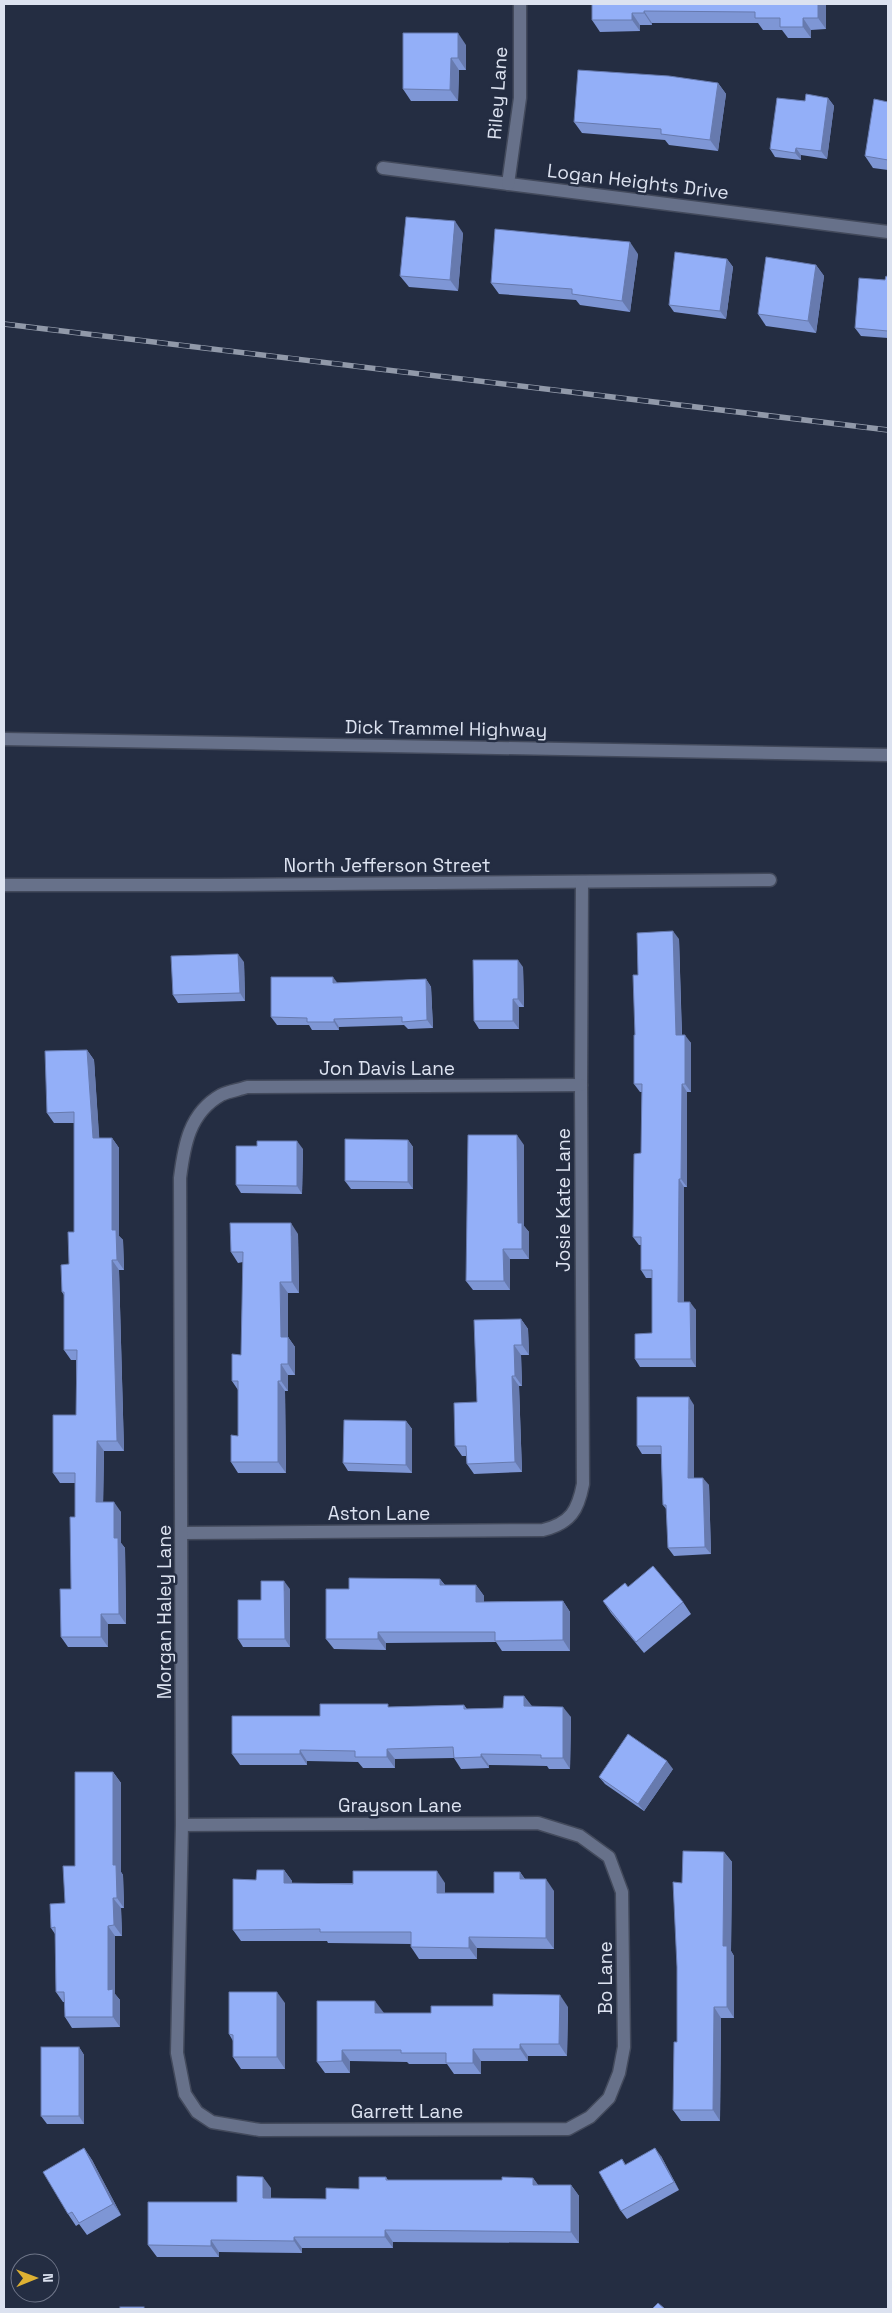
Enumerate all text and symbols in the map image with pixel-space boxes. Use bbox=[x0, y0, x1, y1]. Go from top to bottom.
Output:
street label: Riley Lane bbox=[482, 46, 513, 140]
street label: Logan Heights Drive bbox=[546, 158, 730, 205]
street label: Dick Trammel Highway bbox=[345, 714, 547, 743]
street label: North Jefferson Street bbox=[283, 853, 491, 878]
street label: Jon Davis Lane bbox=[319, 1056, 455, 1081]
street label: Josie Kate Lane bbox=[551, 1128, 576, 1272]
street label: Aston Lane bbox=[328, 1501, 430, 1526]
street label: Morgan Haley Lane bbox=[152, 1525, 177, 1699]
street label: Grayson Lane bbox=[338, 1793, 462, 1818]
street label: Bo Lane bbox=[593, 1941, 618, 2015]
street label: Garrett Lane bbox=[351, 2099, 463, 2124]
north arrow bbox=[10, 2253, 60, 2303]
text: N bbox=[39, 2273, 57, 2283]

